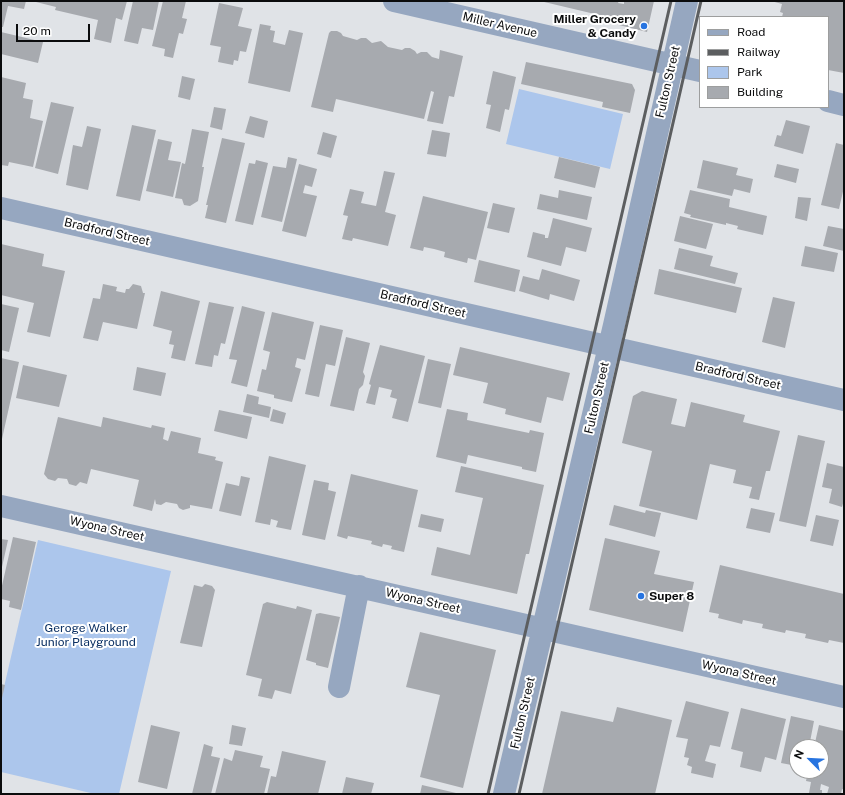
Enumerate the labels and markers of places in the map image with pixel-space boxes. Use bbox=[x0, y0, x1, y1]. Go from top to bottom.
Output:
place label: Miller Grocery & Candy bbox=[554, 12, 636, 40]
marker: Miller Grocery & Candy bbox=[639, 21, 649, 31]
place label: Super 8 bbox=[649, 589, 694, 603]
marker: Super 8 bbox=[636, 591, 646, 601]

